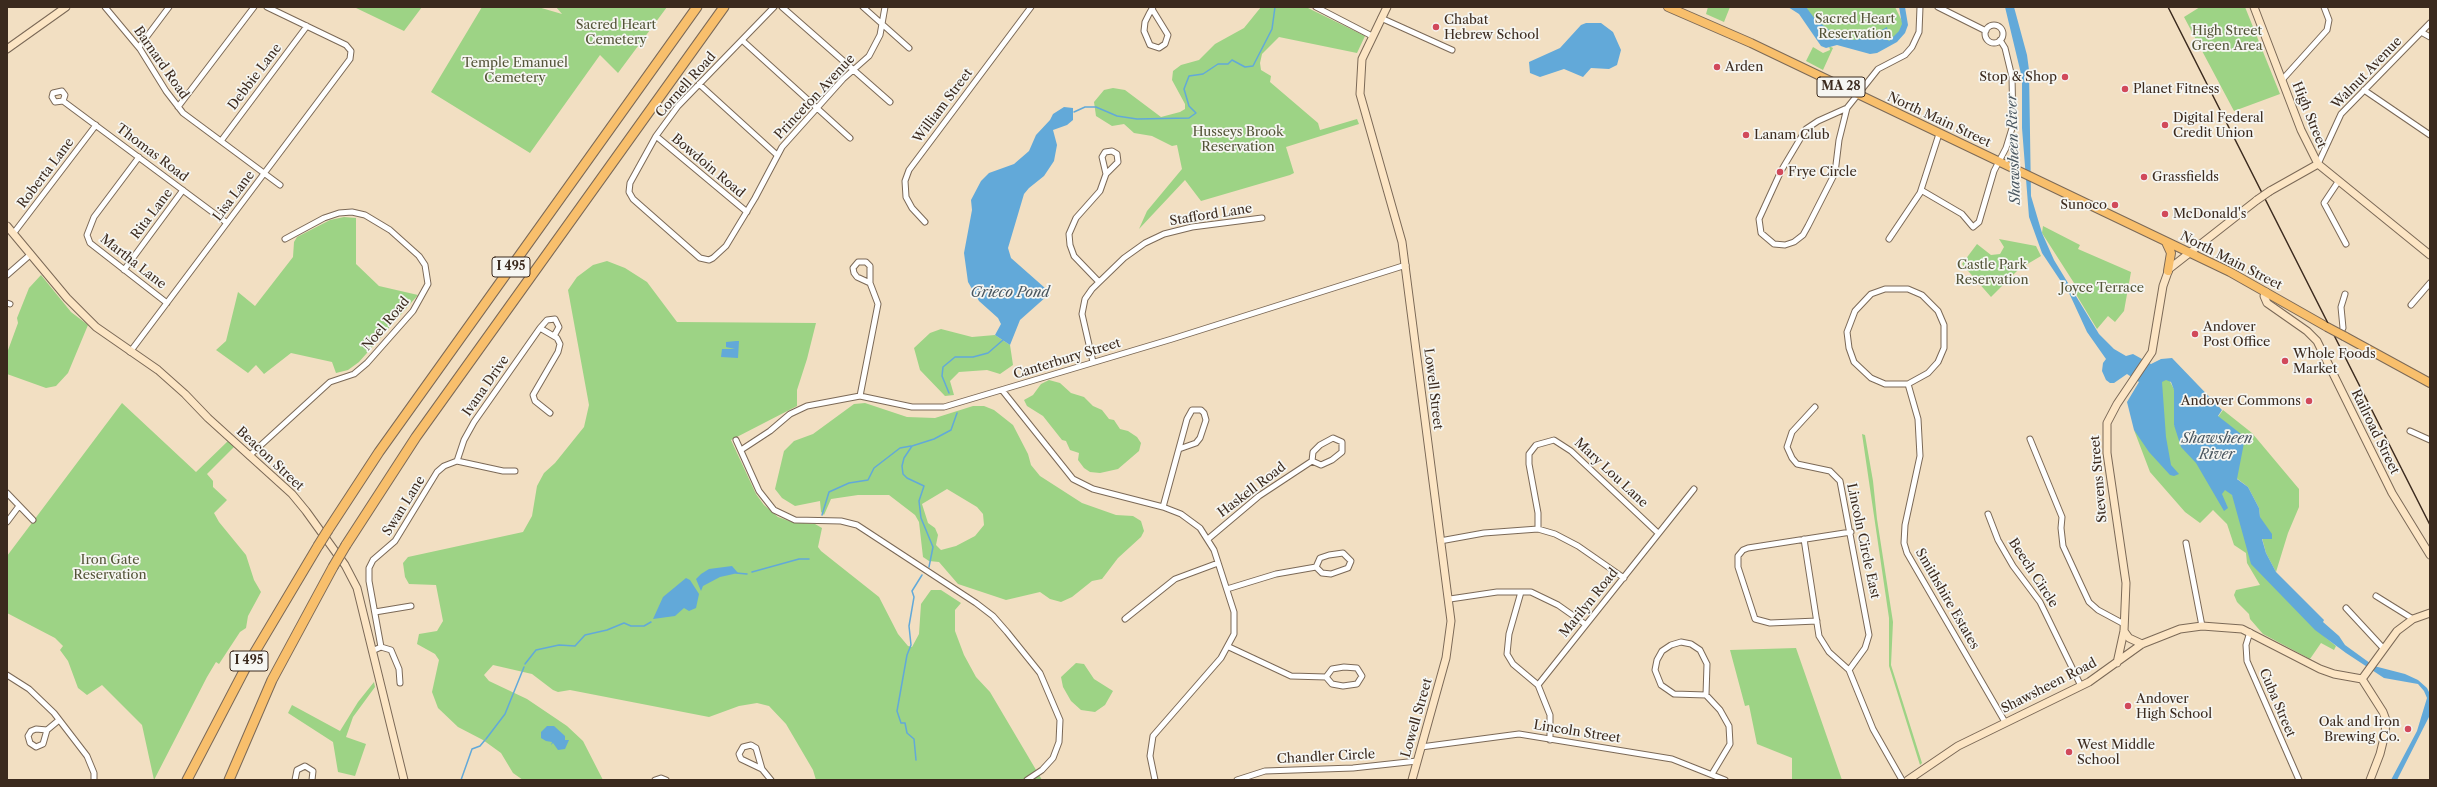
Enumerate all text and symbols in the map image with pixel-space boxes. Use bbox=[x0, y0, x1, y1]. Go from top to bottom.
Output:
park label: Sacred Heart Reservation bbox=[1815, 11, 1895, 42]
place label: Chabat Hebrew School bbox=[1444, 12, 1539, 43]
park label: Sacred Heart Cemetery bbox=[576, 17, 656, 48]
marker: Chabat Hebrew School bbox=[1431, 22, 1441, 32]
park label: High Street Green Area bbox=[2191, 23, 2263, 54]
street label: Barnard Road bbox=[130, 24, 192, 102]
street label: Walnut Avenue bbox=[2329, 34, 2405, 112]
street label: Debbie Lane bbox=[225, 41, 285, 113]
street label: Cornell Road bbox=[653, 49, 719, 121]
street label: Princeton Avenue bbox=[772, 51, 858, 143]
park label: Temple Emanuel Cemetery bbox=[462, 55, 568, 86]
place label: Arden bbox=[1725, 59, 1763, 75]
marker: Arden bbox=[1712, 62, 1722, 72]
street label: William Street bbox=[910, 66, 976, 146]
place label: Stop & Shop bbox=[1979, 69, 2057, 85]
marker: Stop & Shop bbox=[2060, 72, 2070, 82]
road number: MA 28 bbox=[1817, 77, 1865, 97]
street label: High Street bbox=[2289, 79, 2329, 151]
place label: Planet Fitness bbox=[2133, 81, 2219, 97]
marker: Planet Fitness bbox=[2120, 84, 2130, 94]
street label: North Main Street bbox=[1885, 89, 1993, 151]
water label: Shawsheen River bbox=[2004, 93, 2024, 205]
place label: Digital Federal Credit Union bbox=[2173, 110, 2264, 141]
marker: Digital Federal Credit Union bbox=[2160, 120, 2170, 130]
street label: Thomas Road bbox=[113, 121, 191, 185]
park label: Husseys Brook Reservation bbox=[1192, 124, 1284, 155]
place label: Lanam Club bbox=[1754, 127, 1830, 143]
marker: Lanam Club bbox=[1741, 130, 1751, 140]
street label: Bowdoin Road bbox=[668, 131, 748, 201]
street label: Roberta Lane bbox=[15, 135, 77, 211]
place label: Frye Circle bbox=[1788, 164, 1857, 180]
marker: Frye Circle bbox=[1775, 167, 1785, 177]
street label: Lisa Lane bbox=[210, 168, 258, 224]
place label: Grassfields bbox=[2152, 169, 2219, 185]
marker: Grassfields bbox=[2139, 172, 2149, 182]
street label: Rita Lane bbox=[128, 186, 176, 242]
place label: Sunoco bbox=[2060, 197, 2107, 213]
marker: Sunoco bbox=[2110, 200, 2120, 210]
street label: Stafford Lane bbox=[1169, 201, 1253, 229]
place label: McDonald's bbox=[2173, 206, 2246, 222]
marker: McDonald's bbox=[2160, 209, 2170, 219]
street label: North Main Street bbox=[2177, 229, 2285, 293]
street label: Martha Lane bbox=[97, 231, 169, 293]
road number: I 495 bbox=[492, 257, 530, 277]
park label: Castle Park Reservation bbox=[1955, 257, 2029, 288]
park label: Joyce Terrace bbox=[2060, 280, 2144, 296]
water label: Grieco Pond bbox=[971, 285, 1049, 301]
street label: Noel Road bbox=[359, 294, 413, 354]
place label: Andover Post Office bbox=[2203, 319, 2270, 350]
marker: Andover Post Office bbox=[2190, 329, 2200, 339]
street label: Canterbury Street bbox=[1012, 335, 1122, 383]
place label: Whole Foods Market bbox=[2293, 346, 2376, 377]
street label: Lowell Street bbox=[1420, 347, 1446, 431]
street label: Ivana Drive bbox=[459, 353, 513, 419]
marker: Whole Foods Market bbox=[2280, 356, 2290, 366]
street label: Railroad Street bbox=[2348, 387, 2402, 477]
place label: Andover Commons bbox=[2181, 393, 2301, 409]
marker: Andover Commons bbox=[2304, 396, 2314, 406]
street label: Beacon Street bbox=[233, 424, 307, 494]
water label: Shawsheen River bbox=[2181, 431, 2253, 464]
street label: Mary Lou Lane bbox=[1571, 435, 1651, 511]
street label: Stevens Street bbox=[2087, 435, 2111, 523]
street label: Haskell Road bbox=[1215, 459, 1289, 521]
street label: Swan Lane bbox=[380, 473, 428, 539]
street label: Lincoln Circle East bbox=[1843, 482, 1883, 600]
street label: Beech Circle bbox=[2005, 535, 2061, 611]
street label: Smithshire Estates bbox=[1912, 546, 1982, 652]
park label: Iron Gate Reservation bbox=[73, 552, 147, 583]
street label: Marilyn Road bbox=[1556, 565, 1622, 641]
road number: I 495 bbox=[230, 651, 268, 671]
street label: Shawsheen Road bbox=[1999, 655, 2099, 717]
street label: Cuba Street bbox=[2256, 666, 2298, 740]
street label: Lowell Street bbox=[1398, 677, 1436, 759]
place label: Andover High School bbox=[2136, 691, 2212, 722]
marker: Andover High School bbox=[2123, 701, 2133, 711]
place label: Oak and Iron Brewing Co. bbox=[2319, 714, 2400, 745]
street label: Lincoln Street bbox=[1532, 717, 1622, 747]
marker: Oak and Iron Brewing Co. bbox=[2403, 724, 2413, 734]
place label: West Middle School bbox=[2077, 737, 2155, 768]
street label: Chandler Circle bbox=[1276, 747, 1376, 767]
marker: West Middle School bbox=[2064, 747, 2074, 757]

